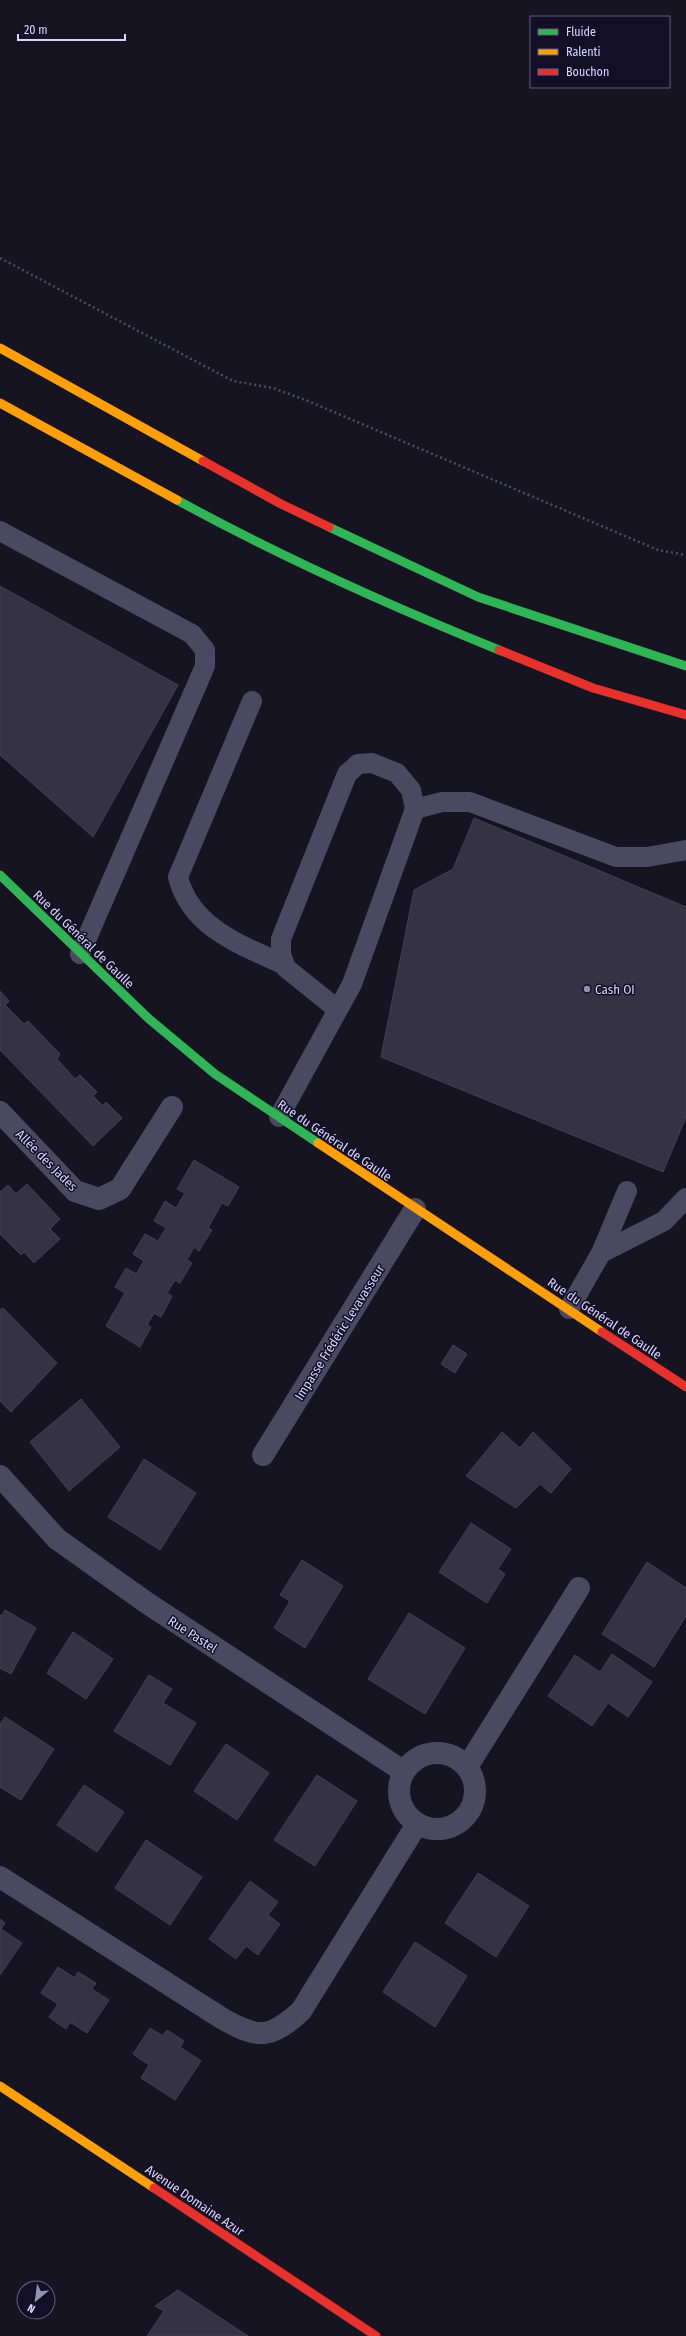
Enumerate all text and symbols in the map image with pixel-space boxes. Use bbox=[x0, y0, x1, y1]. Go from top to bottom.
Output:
scale bar bbox=[18, 16, 125, 42]
legend bbox=[530, 16, 670, 88]
text: 20 m bbox=[24, 23, 48, 37]
text: Fluide bbox=[566, 25, 596, 39]
text: Ralenti bbox=[566, 45, 601, 59]
text: Bouchon bbox=[566, 65, 609, 79]
street label: Rue du Général de Gaulle bbox=[30, 887, 137, 991]
place label: Cash OI bbox=[595, 982, 635, 997]
marker: Cash OI bbox=[582, 984, 592, 994]
street label: Rue du Général de Gaulle bbox=[275, 1097, 395, 1184]
street label: Allée des Jades bbox=[13, 1127, 81, 1194]
street label: Impasse Frédéric Levavasseur bbox=[292, 1261, 388, 1403]
street label: Rue du Général de Gaulle bbox=[545, 1275, 665, 1362]
street label: Rue Pastel bbox=[165, 1613, 220, 1656]
street label: Avenue Domaine Azur bbox=[143, 2162, 247, 2239]
north arrow bbox=[16, 2280, 56, 2320]
text: N bbox=[25, 2301, 37, 2316]

